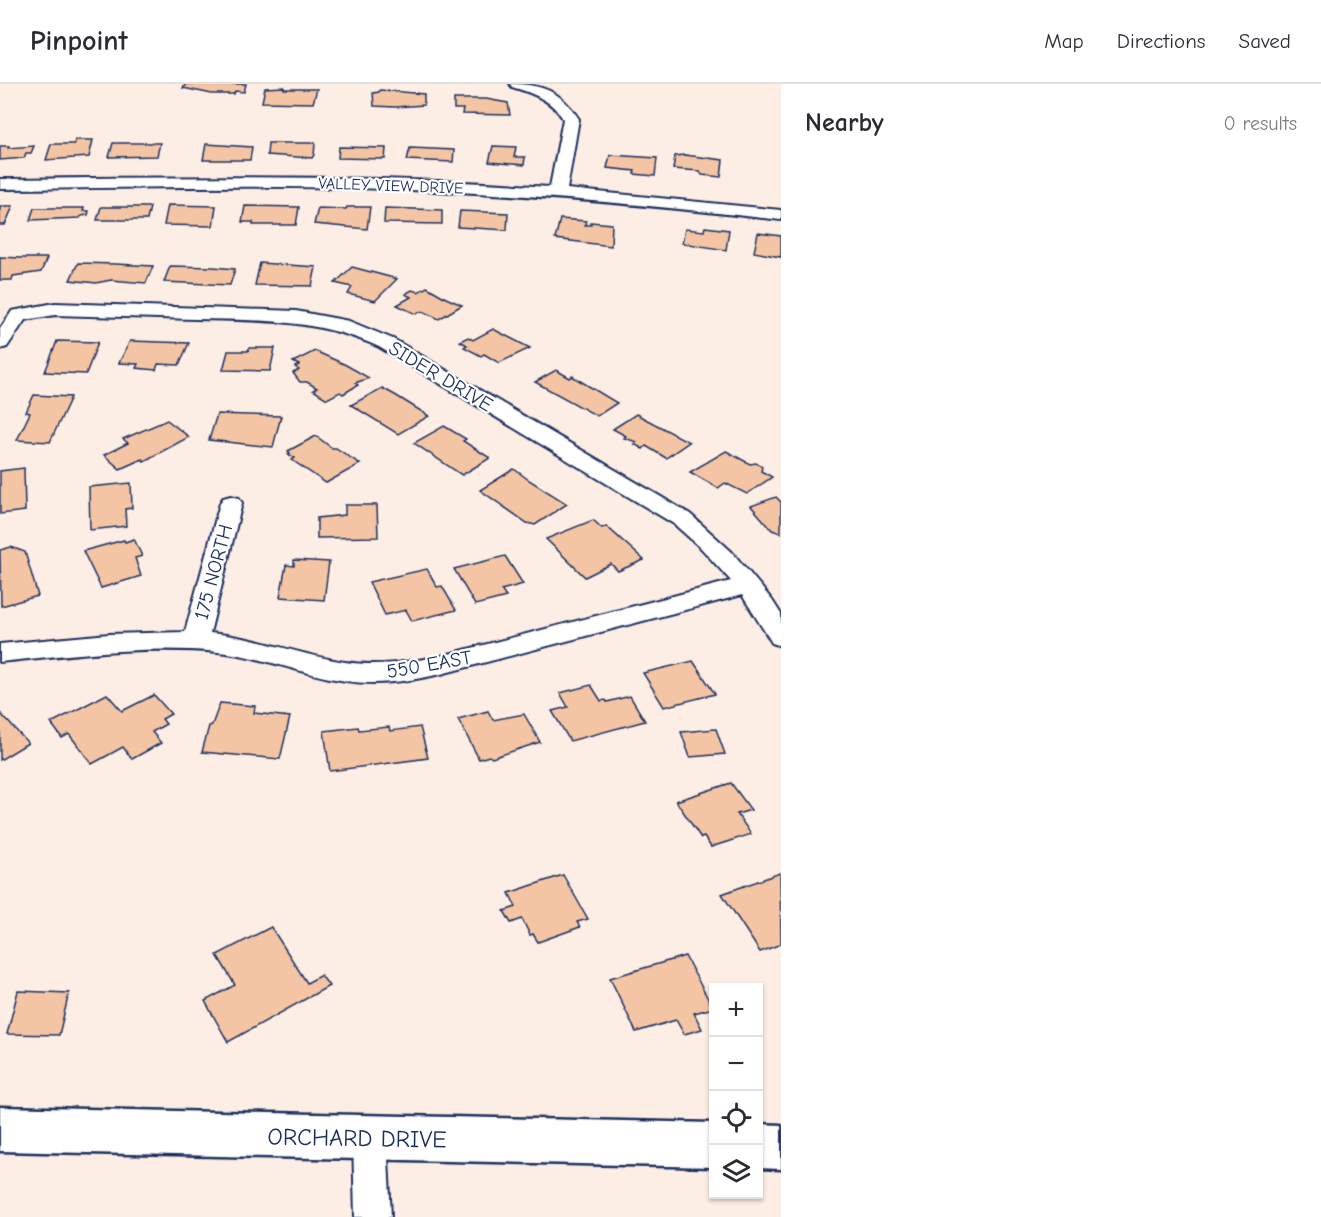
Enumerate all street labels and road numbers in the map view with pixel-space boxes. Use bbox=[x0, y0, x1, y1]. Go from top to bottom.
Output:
street label: VALLEY VIEW DRIVE bbox=[318, 174, 464, 198]
street label: SIDER DRIVE bbox=[385, 336, 497, 416]
street label: 175 NORTH bbox=[190, 522, 237, 622]
street label: 550 EAST bbox=[385, 646, 474, 683]
street label: ORCHARD DRIVE bbox=[267, 1122, 447, 1154]

